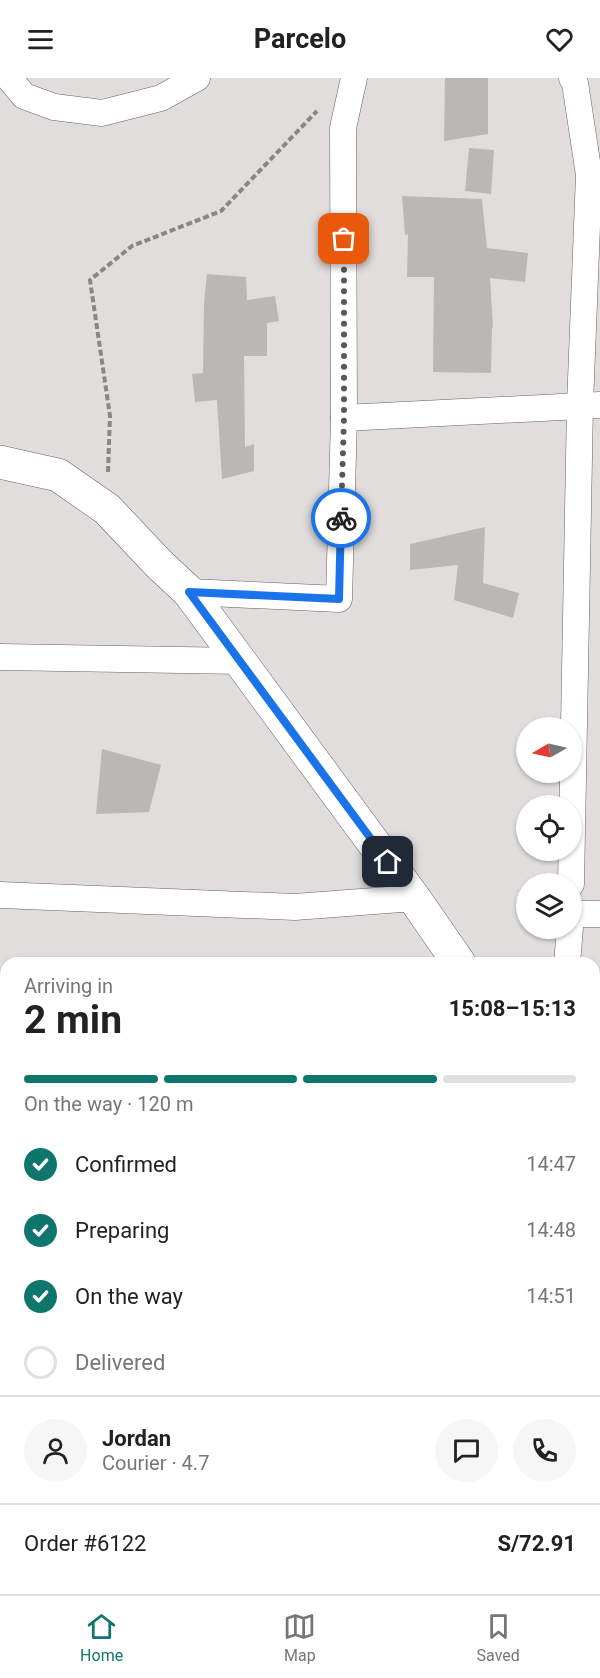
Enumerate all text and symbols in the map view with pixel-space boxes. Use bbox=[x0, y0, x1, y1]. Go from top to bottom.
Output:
icon: menu bbox=[24, 23, 57, 56]
text: Parcelo bbox=[254, 23, 346, 55]
icon: heart bbox=[543, 23, 576, 56]
pin bbox=[318, 213, 369, 264]
icon: bag bbox=[327, 222, 360, 255]
courier bbox=[311, 488, 371, 548]
icon: bike bbox=[325, 502, 358, 535]
north arrow bbox=[516, 717, 582, 783]
map controls bbox=[516, 717, 582, 939]
button: locate bbox=[516, 795, 582, 861]
pin bbox=[362, 836, 413, 887]
icon: home bbox=[371, 845, 404, 878]
button: layers bbox=[516, 873, 582, 939]
text: Arriving in bbox=[24, 974, 113, 998]
text: 15:08–15:13 bbox=[449, 996, 576, 1021]
text: 2 min bbox=[24, 997, 122, 1043]
text: On the way · 120 m bbox=[24, 1092, 193, 1116]
icon: check bbox=[24, 1148, 57, 1181]
text: Confirmed bbox=[75, 1152, 177, 1177]
text: 14:47 bbox=[526, 1152, 576, 1176]
icon: check bbox=[24, 1214, 57, 1247]
text: Preparing bbox=[75, 1218, 169, 1243]
text: 14:48 bbox=[526, 1218, 576, 1242]
icon: check bbox=[24, 1280, 57, 1313]
text: On the way bbox=[75, 1284, 183, 1309]
text: 14:51 bbox=[526, 1284, 576, 1308]
text: Delivered bbox=[75, 1350, 165, 1375]
button: person bbox=[24, 1419, 87, 1482]
button: chat bbox=[435, 1419, 498, 1482]
button: phone bbox=[513, 1419, 576, 1482]
text: Jordan bbox=[102, 1426, 171, 1451]
text: Courier · 4.7 bbox=[102, 1451, 209, 1475]
text: Order #6122 bbox=[24, 1531, 146, 1556]
text: S/72.91 bbox=[497, 1531, 576, 1556]
tab: Home bbox=[80, 1610, 123, 1665]
tab: Map bbox=[283, 1610, 316, 1665]
tab: Saved bbox=[477, 1610, 520, 1665]

